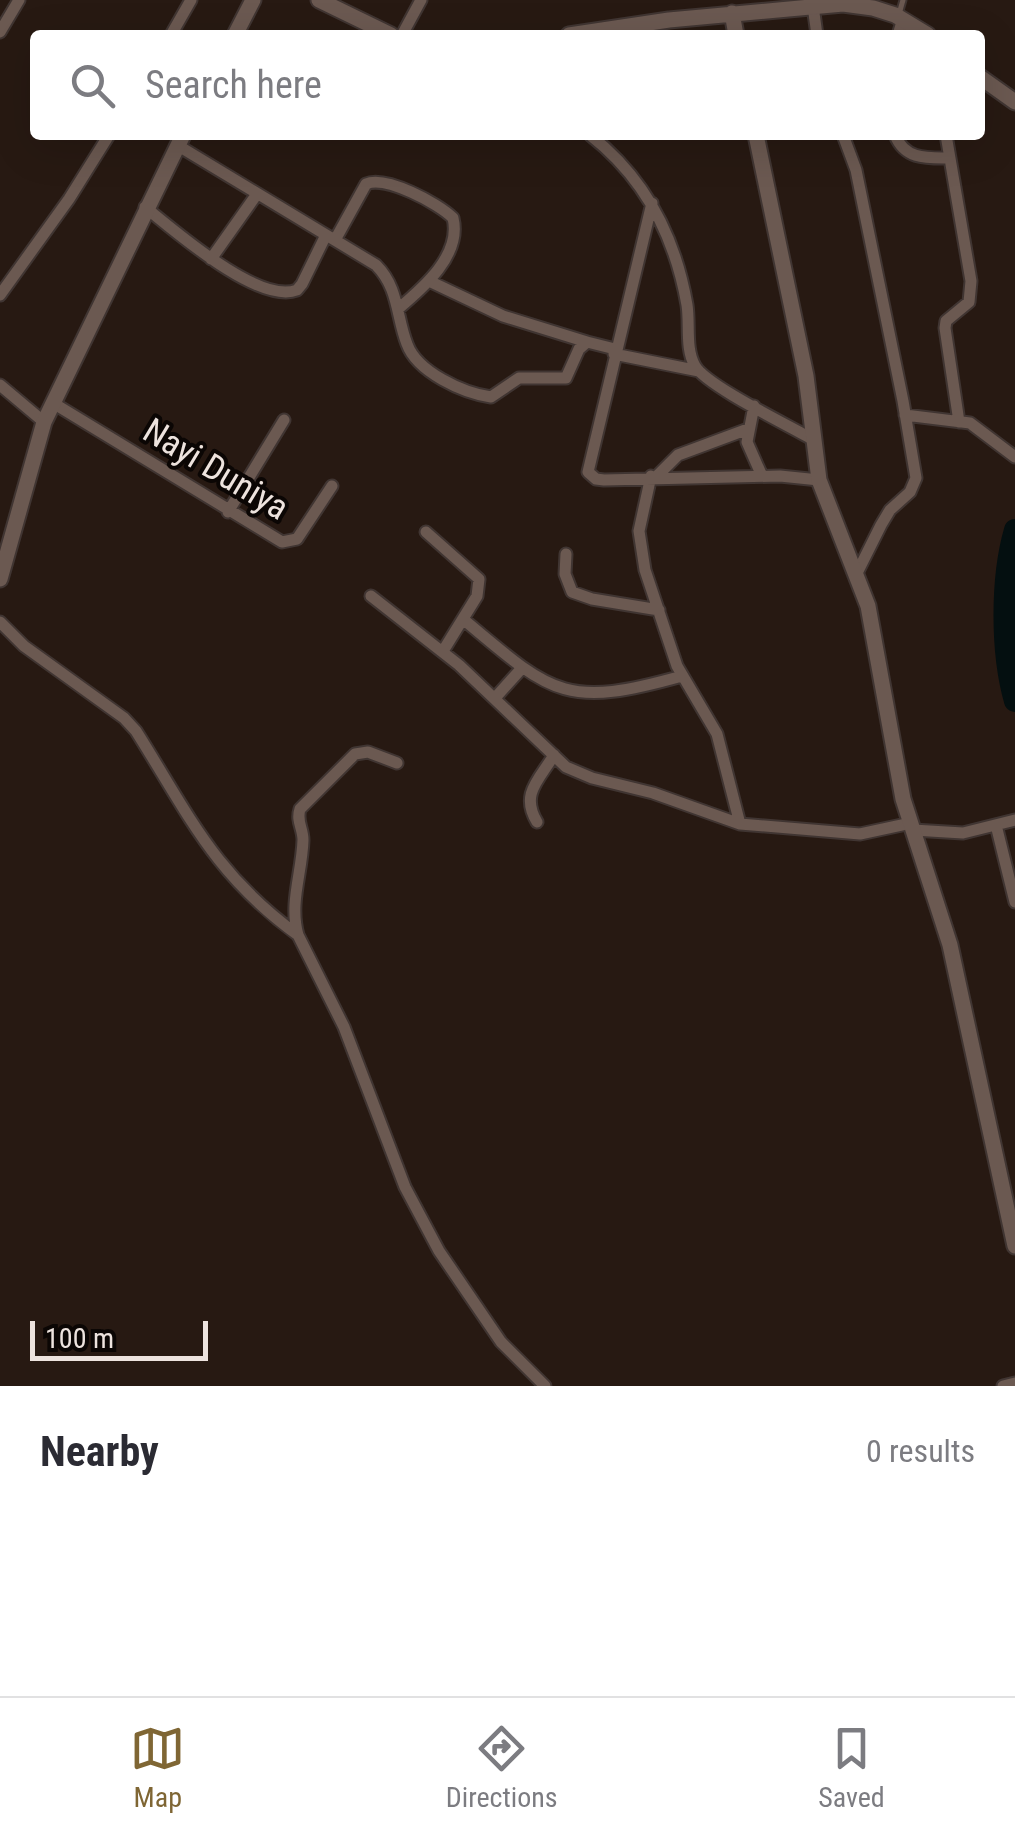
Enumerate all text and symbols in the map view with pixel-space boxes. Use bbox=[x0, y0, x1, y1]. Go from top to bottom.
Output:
search box bbox=[30, 30, 985, 140]
icon: search bbox=[65, 58, 120, 113]
text: Search here bbox=[145, 63, 322, 107]
street label: Nayi Duniya bbox=[136, 410, 296, 529]
scale bar bbox=[30, 1316, 208, 1360]
text: 100 m bbox=[45, 1322, 114, 1355]
text: Nearby bbox=[40, 1427, 159, 1476]
text: 0 results bbox=[866, 1432, 975, 1470]
tab: Map bbox=[130, 1721, 185, 1814]
tab: Directions bbox=[446, 1721, 558, 1814]
tab: Saved bbox=[818, 1721, 885, 1814]

